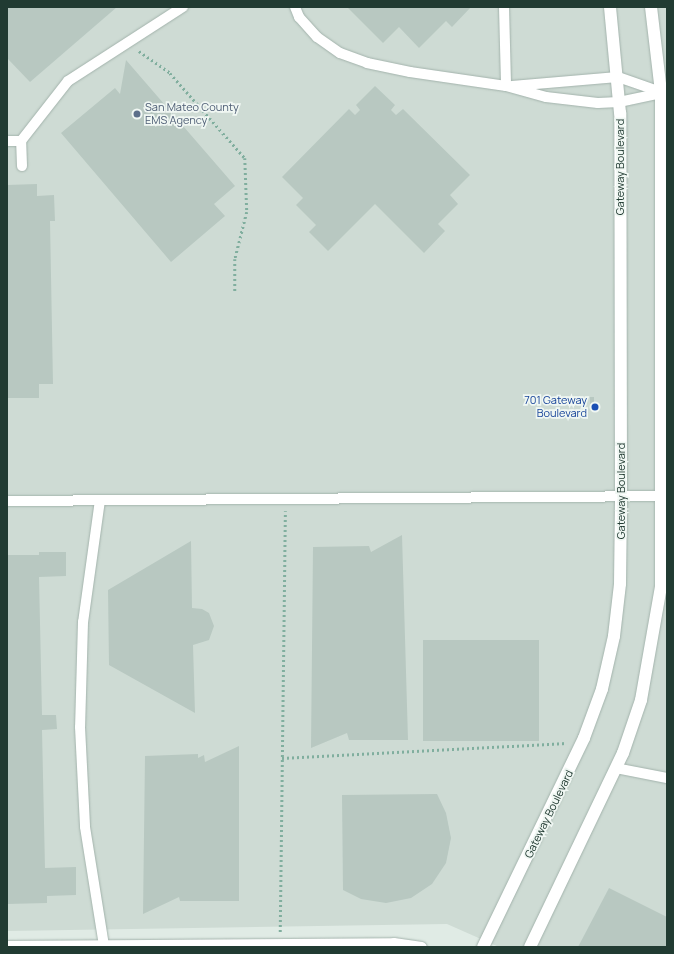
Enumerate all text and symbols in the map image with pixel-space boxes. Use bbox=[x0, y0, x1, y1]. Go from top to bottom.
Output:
place label: San Mateo County EMS Agency bbox=[145, 101, 239, 127]
marker: San Mateo County EMS Agency bbox=[132, 109, 142, 119]
street label: Gateway Boulevard bbox=[613, 119, 627, 215]
place label: 701 Gateway Boulevard bbox=[524, 394, 587, 420]
marker: 701 Gateway Boulevard bbox=[590, 402, 600, 412]
street label: Gateway Boulevard bbox=[614, 443, 628, 539]
street label: Gateway Boulevard bbox=[522, 768, 576, 860]

